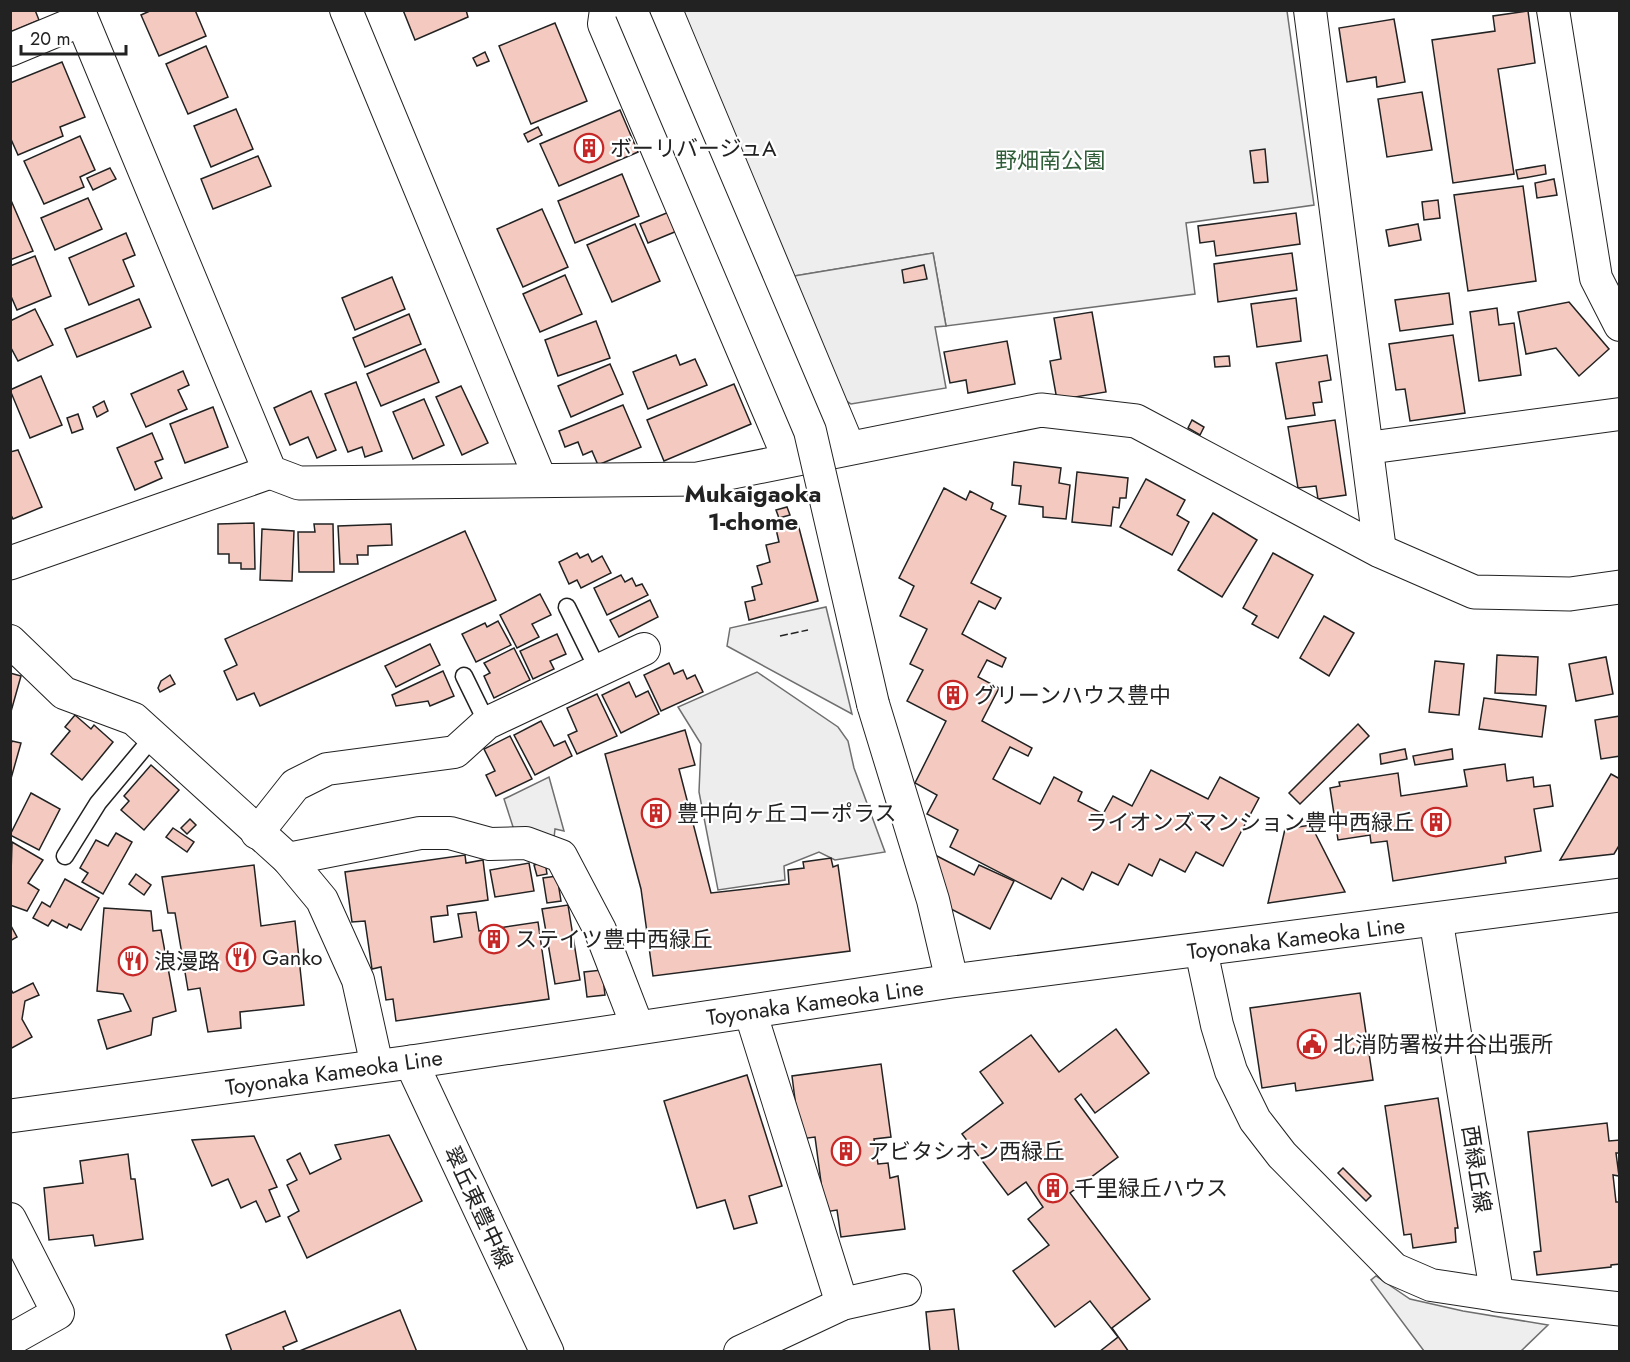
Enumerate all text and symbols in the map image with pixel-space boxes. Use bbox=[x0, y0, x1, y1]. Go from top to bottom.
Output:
scale bar bbox=[21, 18, 126, 56]
text: 20 m bbox=[30, 26, 70, 52]
building icon: ボーリバージュA bbox=[573, 132, 605, 164]
place label: ボーリバージュA bbox=[610, 132, 777, 164]
park label: 野畑南公園 bbox=[995, 144, 1105, 176]
district label: Mukaigaoka 1-chome bbox=[684, 476, 822, 539]
building icon: グリーンハウス豊中 bbox=[937, 679, 969, 711]
place label: グリーンハウス豊中 bbox=[974, 679, 1171, 711]
building icon: 豊中向ヶ丘コーポラス bbox=[640, 797, 672, 829]
place label: 豊中向ヶ丘コーポラス bbox=[677, 797, 897, 829]
place label: ライオンズマンション豊中西緑丘 bbox=[1085, 806, 1415, 838]
building icon: ライオンズマンション豊中西緑丘 bbox=[1420, 806, 1452, 838]
street label: Toyonaka Kameoka Line bbox=[1185, 909, 1407, 967]
building icon: ステイツ豊中西緑丘 bbox=[478, 923, 510, 955]
place label: ステイツ豊中西緑丘 bbox=[515, 923, 713, 955]
restaurant icon: Ganko bbox=[225, 941, 257, 973]
place label: Ganko bbox=[262, 941, 323, 973]
restaurant icon: 浪漫路 bbox=[117, 945, 149, 977]
place label: 浪漫路 bbox=[154, 945, 220, 977]
street label: Toyonaka Kameoka Line bbox=[704, 971, 926, 1033]
public building icon: 北消防署桜井谷出張所 bbox=[1296, 1028, 1328, 1060]
place label: 北消防署桜井谷出張所 bbox=[1333, 1028, 1553, 1060]
street label: Toyonaka Kameoka Line bbox=[223, 1041, 445, 1103]
street label: 西緑丘線 bbox=[1454, 1123, 1500, 1215]
building icon: アビタシオン西緑丘 bbox=[830, 1135, 862, 1167]
place label: アビタシオン西緑丘 bbox=[867, 1135, 1065, 1167]
street label: 翠丘東豊中線 bbox=[437, 1140, 521, 1274]
building icon: 千里緑丘ハウス bbox=[1037, 1172, 1069, 1204]
place label: 千里緑丘ハウス bbox=[1074, 1172, 1228, 1204]

